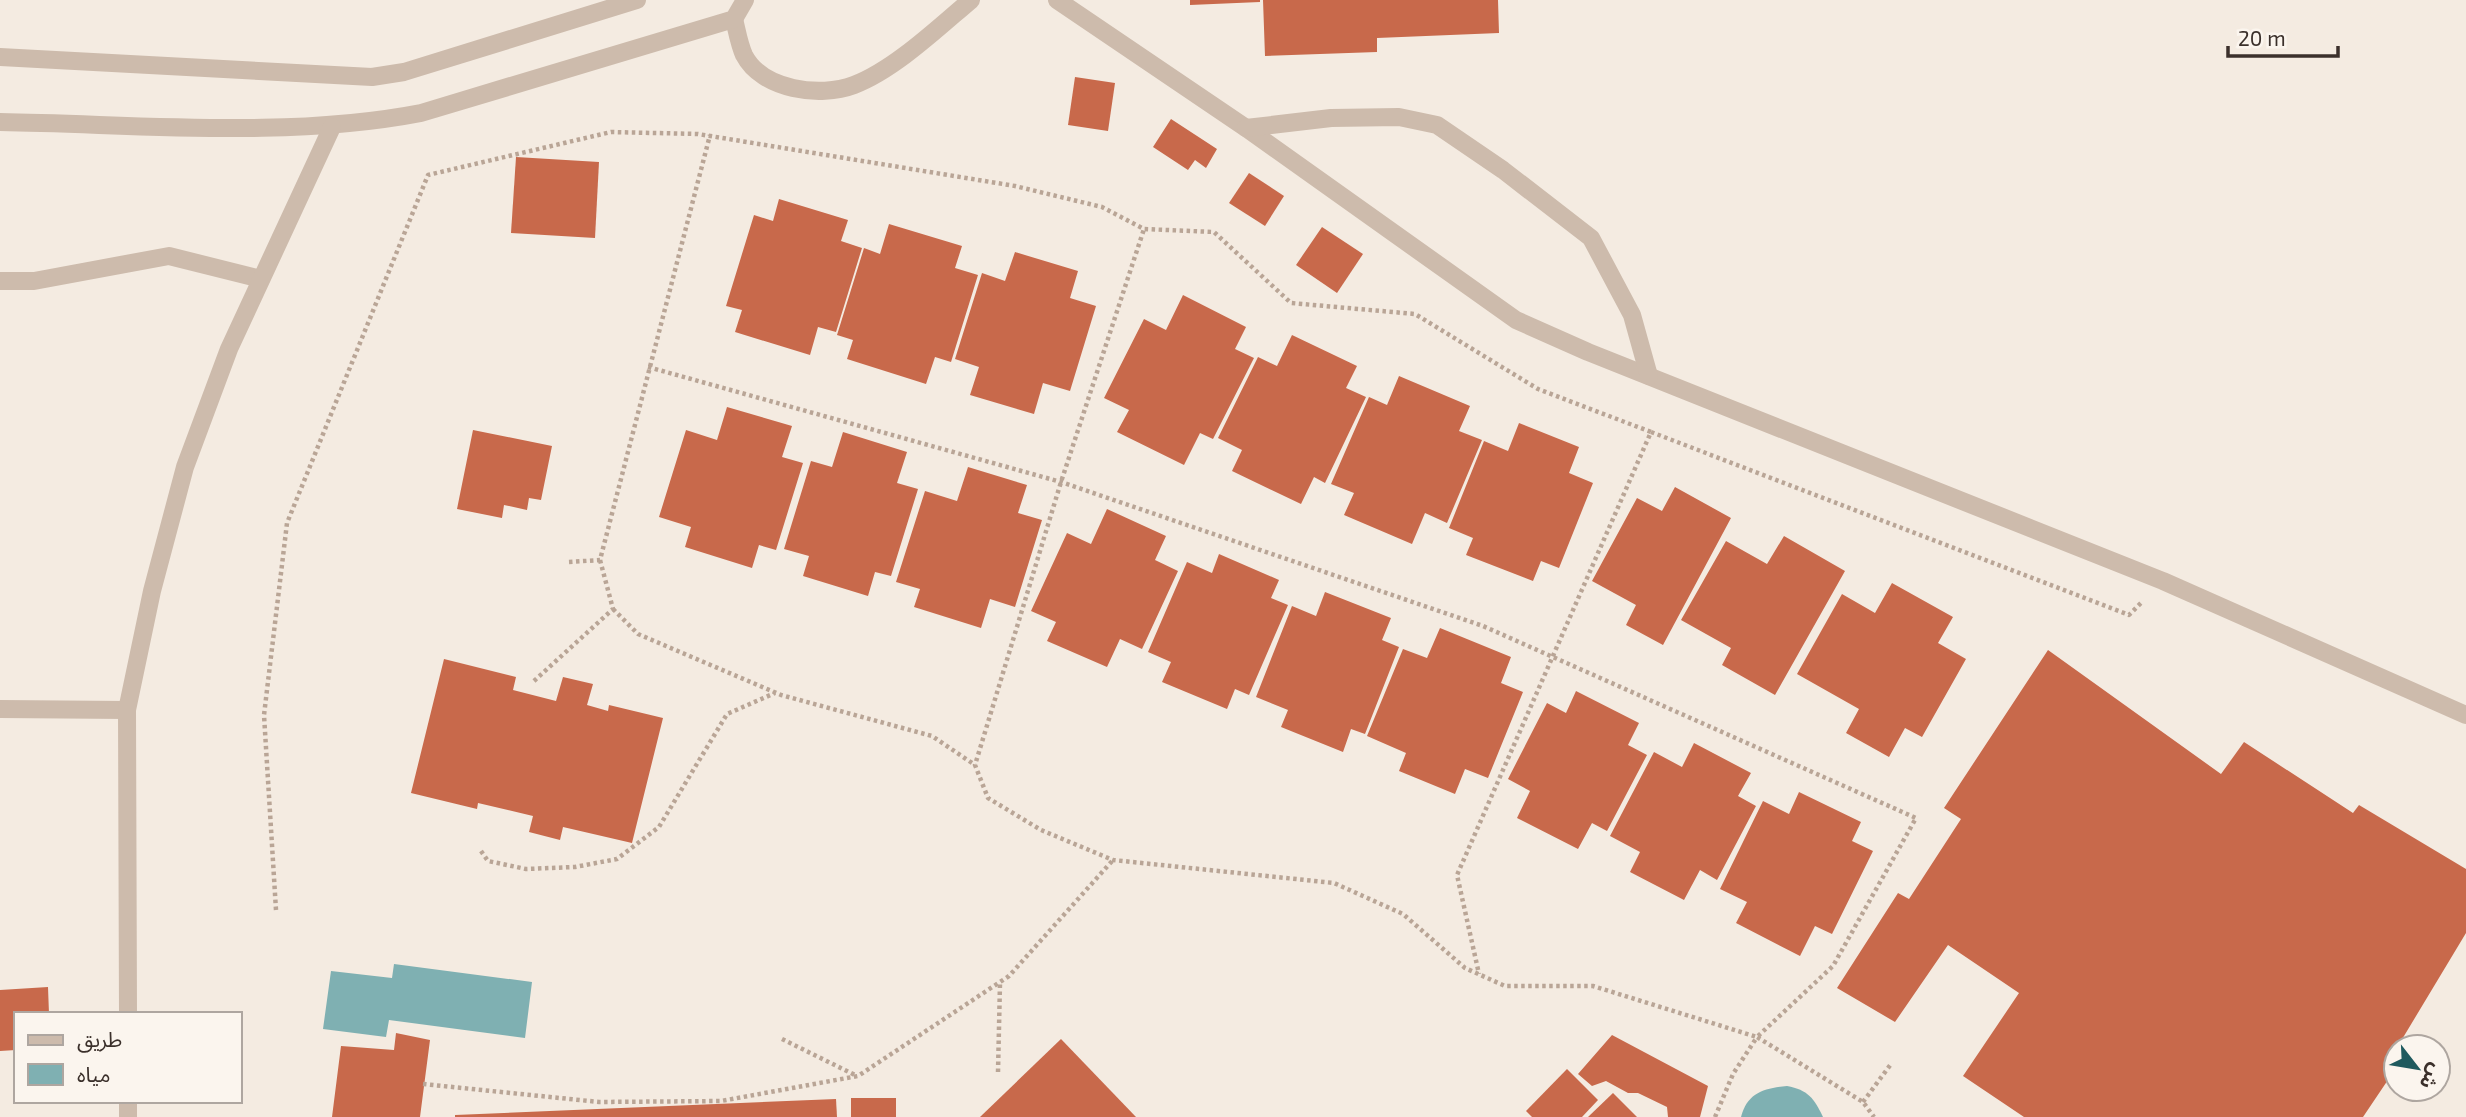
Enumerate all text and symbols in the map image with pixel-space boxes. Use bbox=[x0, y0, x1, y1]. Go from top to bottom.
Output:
scale bar bbox=[2228, 14, 2338, 58]
text: 20 m bbox=[2238, 25, 2286, 50]
legend bbox=[14, 1012, 242, 1103]
text: طريق bbox=[77, 1026, 122, 1053]
north arrow bbox=[2382, 1033, 2452, 1103]
text: ش bbox=[2415, 1060, 2449, 1094]
text: مياه bbox=[77, 1061, 110, 1086]

